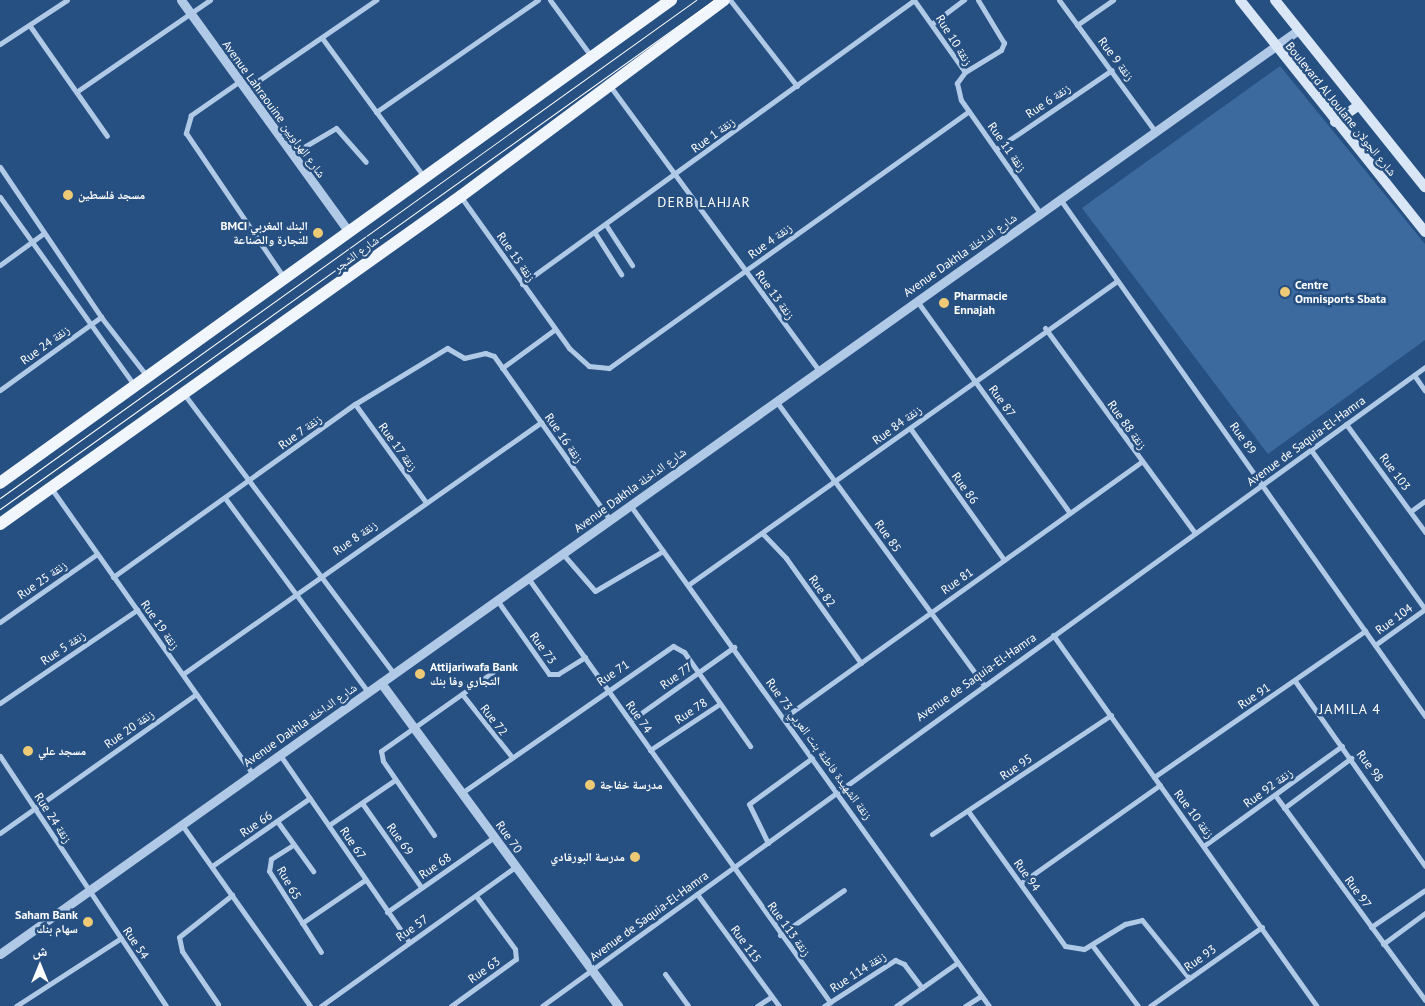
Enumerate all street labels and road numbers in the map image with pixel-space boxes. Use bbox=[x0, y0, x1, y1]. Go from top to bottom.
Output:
street label: Rue 10 زنقة bbox=[933, 12, 975, 68]
street label: Rue 9 زنقة bbox=[1095, 34, 1137, 84]
street label: Avenue Lahraouine شارع الهراويين bbox=[219, 38, 329, 180]
street label: Boulevard Al Joulane شارع الجولان bbox=[1282, 39, 1400, 179]
street label: Rue 6 زنقة bbox=[1023, 81, 1073, 121]
street label: Rue 1 زنقة bbox=[688, 114, 738, 156]
street label: Rue 11 زنقة bbox=[985, 119, 1029, 175]
street label: Avenue Dakhla شارع الداخلة bbox=[900, 210, 1020, 300]
street label: Rue 4 زنقة bbox=[745, 220, 795, 262]
street label: Rue 15 زنقة bbox=[494, 229, 538, 285]
street label: شارع الشجر bbox=[331, 233, 381, 275]
street label: Rue 13 زنقة bbox=[752, 268, 798, 322]
street label: Rue 24 زنقة bbox=[18, 322, 72, 368]
street label: Rue 87 bbox=[986, 382, 1018, 420]
street label: Avenue de Saquia-El-Hamra bbox=[1244, 393, 1368, 489]
street label: Rue 88 زنقة bbox=[1104, 398, 1150, 452]
street label: Rue 84 زنقة bbox=[870, 402, 924, 448]
street label: Rue 16 زنقة bbox=[542, 410, 586, 466]
street label: Rue 7 زنقة bbox=[275, 411, 325, 453]
street label: Rue 89 bbox=[1227, 419, 1259, 457]
street label: Rue 17 زنقة bbox=[375, 420, 421, 474]
street label: Avenue Dakhla شارع الداخلة bbox=[571, 444, 689, 536]
street label: Rue 103 bbox=[1376, 451, 1414, 493]
street label: Rue 86 bbox=[949, 469, 981, 507]
street label: Rue 85 bbox=[872, 517, 904, 555]
street label: Rue 8 زنقة bbox=[330, 518, 380, 558]
street label: Rue 25 زنقة bbox=[14, 558, 70, 602]
street label: Rue 81 bbox=[938, 565, 976, 597]
street label: Rue 82 bbox=[806, 572, 838, 610]
street label: Rue 19 زنقة bbox=[138, 597, 182, 653]
street label: Rue 104 bbox=[1373, 601, 1415, 637]
street label: Rue 5 زنقة bbox=[38, 628, 88, 668]
street label: Rue 73 bbox=[527, 629, 559, 667]
street label: Avenue de Saquia-El-Hamra bbox=[913, 630, 1039, 724]
street label: Rue 71 bbox=[594, 657, 632, 689]
street label: Rue 77 bbox=[657, 660, 695, 692]
street label: Rue 73 زنقة الشهيدة فاطنة بنت العربي bbox=[763, 676, 875, 822]
street label: Avenue Dakhla شارع الداخلة bbox=[240, 680, 360, 770]
street label: Rue 91 bbox=[1235, 680, 1273, 712]
street label: Rue 78 bbox=[672, 695, 710, 727]
street label: Rue 74 bbox=[623, 698, 655, 736]
street label: Rue 72 bbox=[477, 701, 511, 739]
street label: Rue 20 زنقة bbox=[101, 707, 157, 751]
street label: Rue 98 bbox=[1353, 747, 1387, 785]
street label: Rue 95 bbox=[997, 751, 1035, 783]
street label: Rue 92 زنقة bbox=[1241, 765, 1295, 811]
street label: Rue 10 زنقة bbox=[1171, 787, 1217, 841]
street label: Rue 24 زنقة bbox=[31, 790, 75, 846]
street label: Rue 66 bbox=[237, 808, 275, 840]
street label: Rue 70 bbox=[493, 818, 525, 856]
street label: Rue 69 bbox=[384, 820, 416, 858]
street label: Rue 67 bbox=[337, 824, 369, 862]
street label: Rue 68 bbox=[416, 850, 454, 882]
street label: Rue 94 bbox=[1011, 856, 1043, 894]
street label: Rue 65 bbox=[274, 864, 304, 902]
street label: Avenue de Saquia-El-Hamra bbox=[587, 868, 711, 964]
street label: Rue 97 bbox=[1342, 873, 1374, 911]
street label: Rue 113 زنقة bbox=[764, 899, 814, 959]
street label: Rue 57 bbox=[393, 912, 431, 944]
street label: Rue 115 bbox=[728, 923, 764, 965]
street label: Rue 54 bbox=[120, 924, 152, 962]
street label: Rue 93 bbox=[1181, 942, 1219, 974]
street label: Rue 114 زنقة bbox=[827, 949, 889, 995]
street label: Rue 63 bbox=[465, 954, 503, 986]

